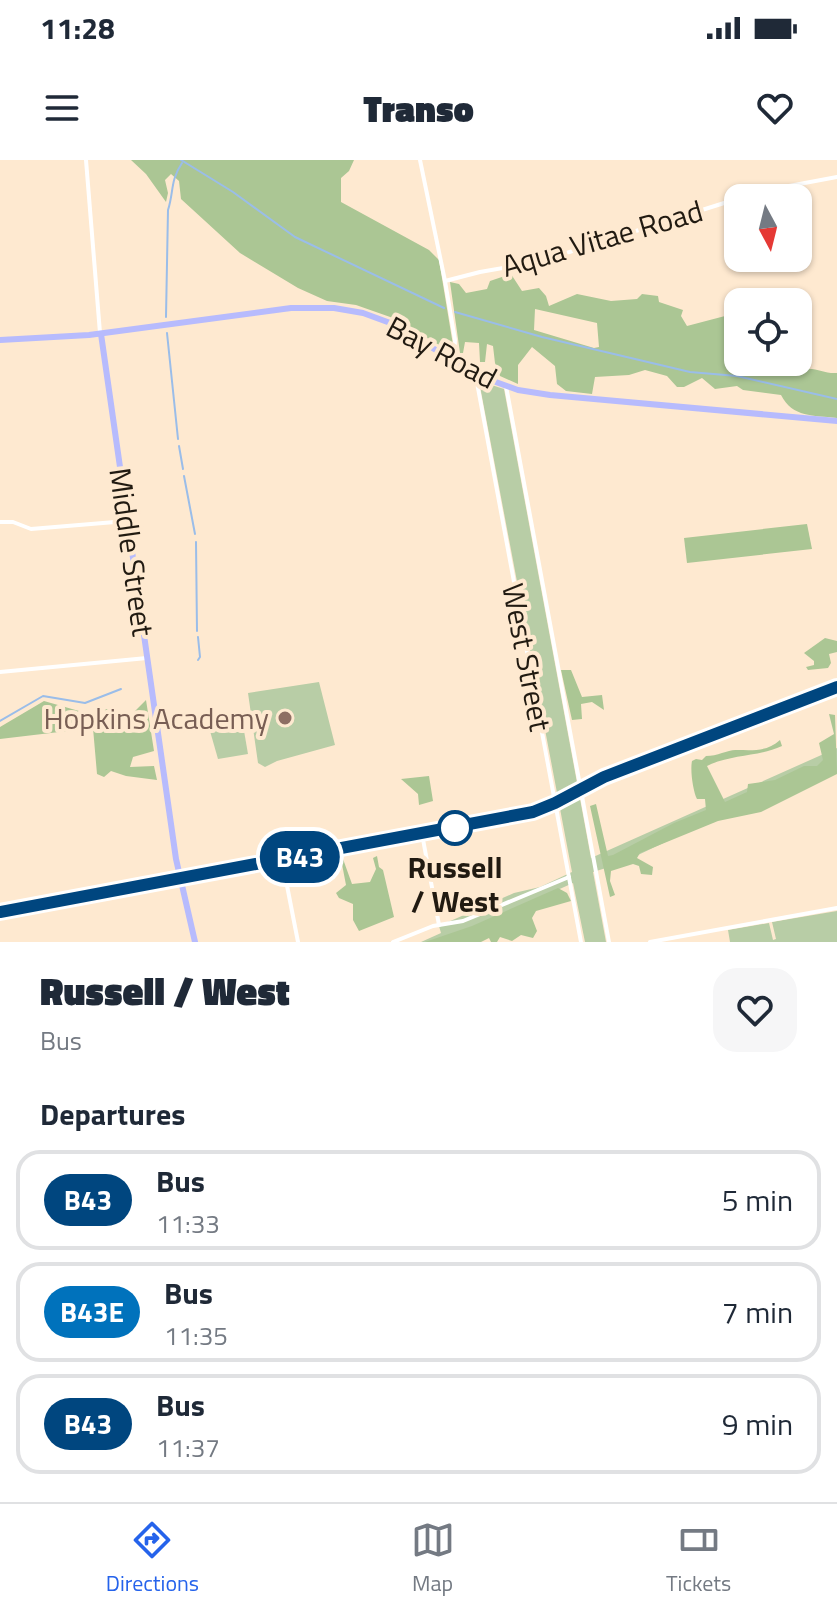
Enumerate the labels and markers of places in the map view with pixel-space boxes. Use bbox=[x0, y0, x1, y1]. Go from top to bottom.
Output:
place label: Hopkins Academy bbox=[43, 695, 269, 741]
marker: Hopkins Academy bbox=[276, 709, 294, 727]
marker: Russell / West bbox=[438, 811, 472, 845]
place label: Russell / West bbox=[407, 844, 503, 924]

